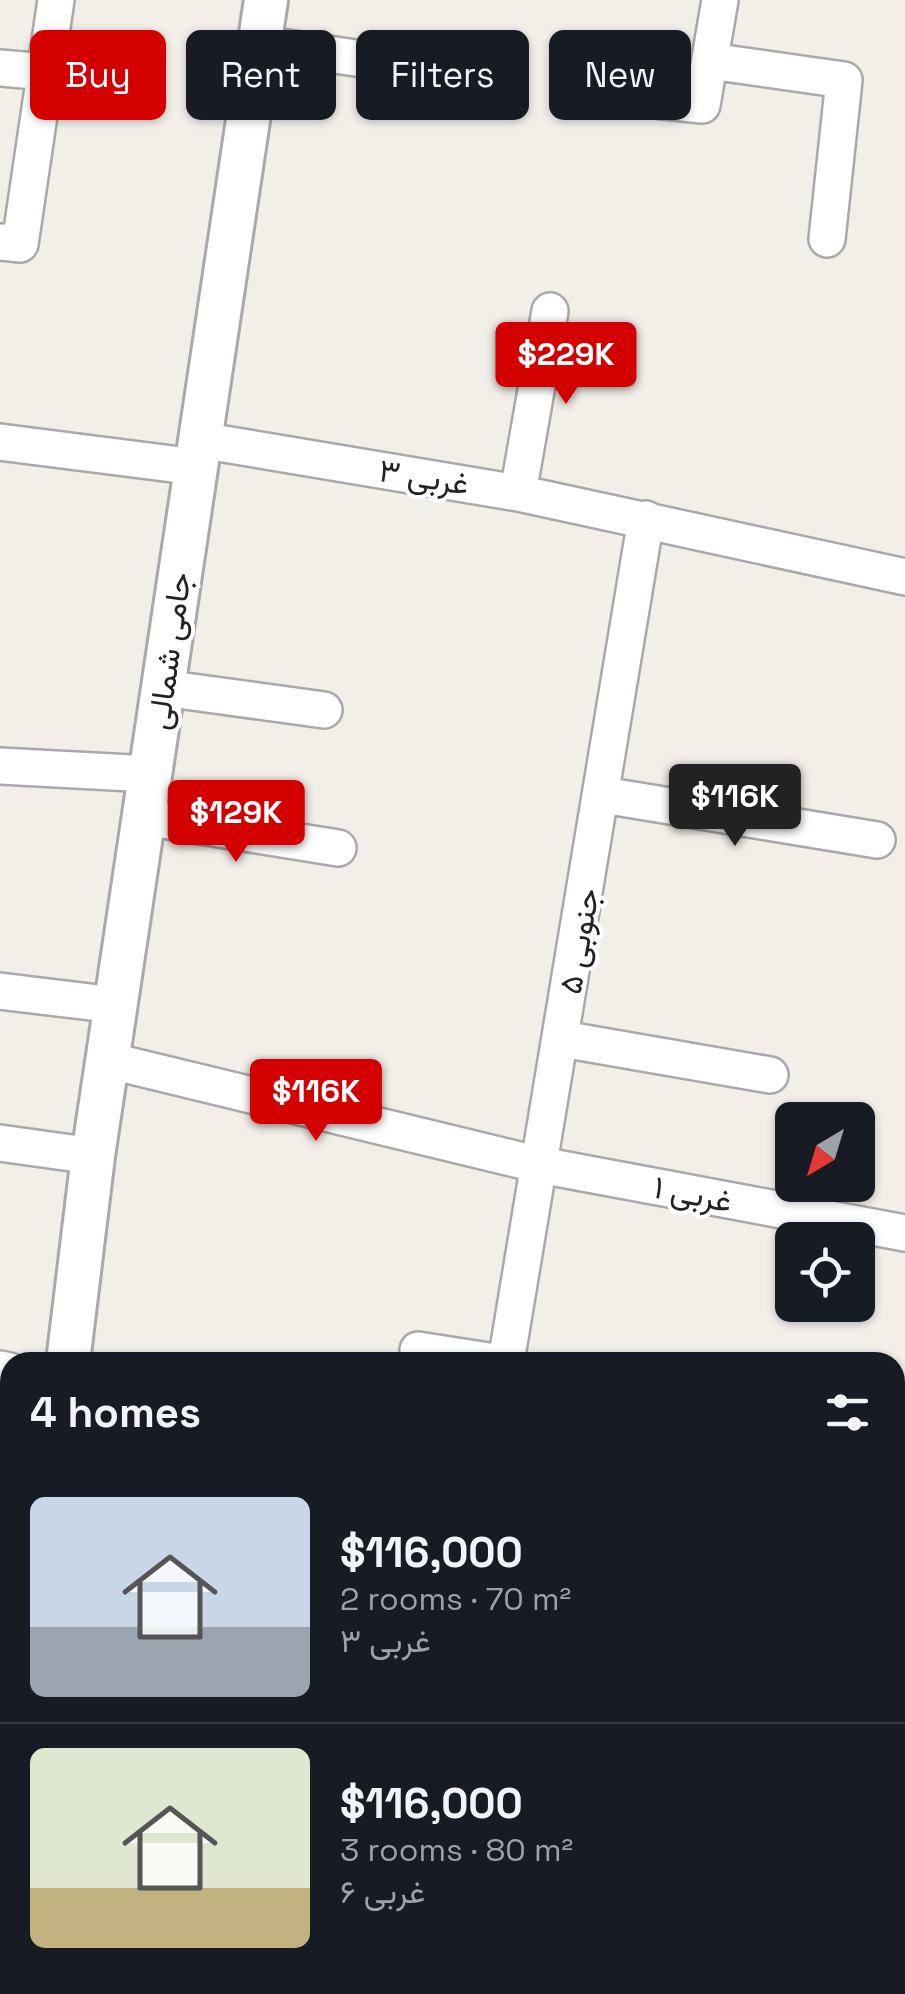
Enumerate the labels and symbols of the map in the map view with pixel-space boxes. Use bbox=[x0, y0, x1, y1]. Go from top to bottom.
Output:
pin: $229K bbox=[496, 322, 636, 407]
street label: غربی ۳ bbox=[376, 450, 472, 504]
street label: جامی شمالی bbox=[138, 570, 200, 732]
pin: $116K bbox=[665, 764, 805, 849]
pin: $129K bbox=[166, 780, 306, 865]
street label: جنوبی ۵ bbox=[550, 885, 608, 997]
pin: $116K bbox=[246, 1059, 386, 1144]
north arrow bbox=[775, 1102, 875, 1202]
street label: غربی ۱ bbox=[650, 1167, 736, 1221]

